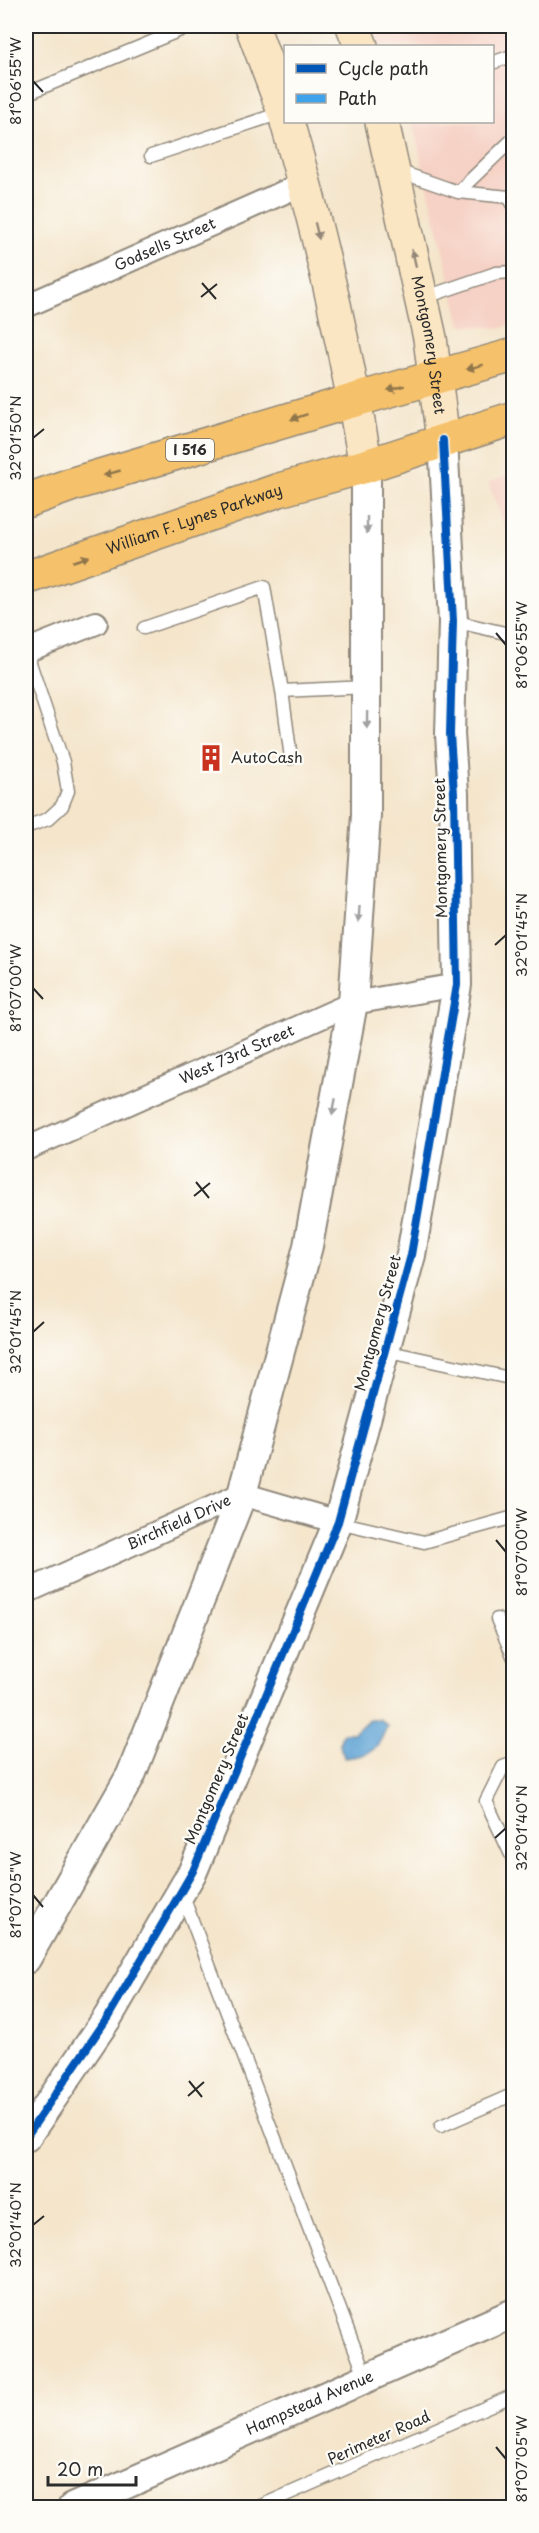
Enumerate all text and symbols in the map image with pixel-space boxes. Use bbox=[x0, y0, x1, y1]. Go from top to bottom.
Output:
text: 81°06'55"W bbox=[3, 36, 26, 125]
legend bbox=[284, 45, 494, 123]
text: Cycle path bbox=[338, 54, 429, 81]
text: Path bbox=[338, 84, 377, 111]
street label: Godsells Street bbox=[110, 211, 219, 276]
one-way arrow bbox=[312, 222, 322, 240]
one-way arrow bbox=[409, 248, 418, 267]
street label: Montgomery Street bbox=[406, 273, 453, 416]
one-way arrow bbox=[466, 363, 484, 372]
one-way arrow bbox=[387, 384, 405, 394]
text: 32°01'50"N bbox=[3, 395, 26, 481]
one-way arrow bbox=[290, 413, 308, 423]
road number: I 516 bbox=[166, 439, 214, 461]
one-way arrow bbox=[103, 469, 121, 478]
street label: William F. Lynes Parkway bbox=[103, 477, 285, 559]
one-way arrow bbox=[362, 515, 372, 534]
one-way arrow bbox=[72, 553, 90, 563]
text: 81°06'55"W bbox=[509, 600, 532, 689]
one-way arrow bbox=[363, 710, 372, 729]
building icon: AutoCash bbox=[196, 743, 226, 773]
place label: AutoCash bbox=[231, 745, 303, 768]
street label: Montgomery Street bbox=[427, 778, 452, 918]
text: 32°01'45"N bbox=[509, 893, 532, 977]
one-way arrow bbox=[355, 905, 364, 924]
text: 81°07'00"W bbox=[3, 943, 26, 1032]
street label: West 73rd Street bbox=[175, 1018, 297, 1089]
one-way arrow bbox=[329, 1098, 338, 1117]
street label: Montgomery Street bbox=[347, 1252, 406, 1393]
text: 32°01'45"N bbox=[3, 1290, 26, 1374]
street label: Birchfield Drive bbox=[123, 1488, 234, 1555]
text: 81°07'00"W bbox=[509, 1507, 532, 1596]
street label: Montgomery Street bbox=[178, 1709, 254, 1847]
text: 32°01'40"N bbox=[509, 1785, 532, 1871]
text: 81°07'05"W bbox=[3, 1851, 26, 1939]
text: 32°01'40"N bbox=[3, 2182, 26, 2268]
street label: Hampstead Avenue bbox=[242, 2364, 377, 2440]
street label: Perimeter Road bbox=[323, 2404, 434, 2470]
text: 81°07'05"W bbox=[509, 2415, 532, 2503]
scale bar bbox=[48, 2449, 136, 2487]
text: 20 m bbox=[57, 2455, 103, 2482]

